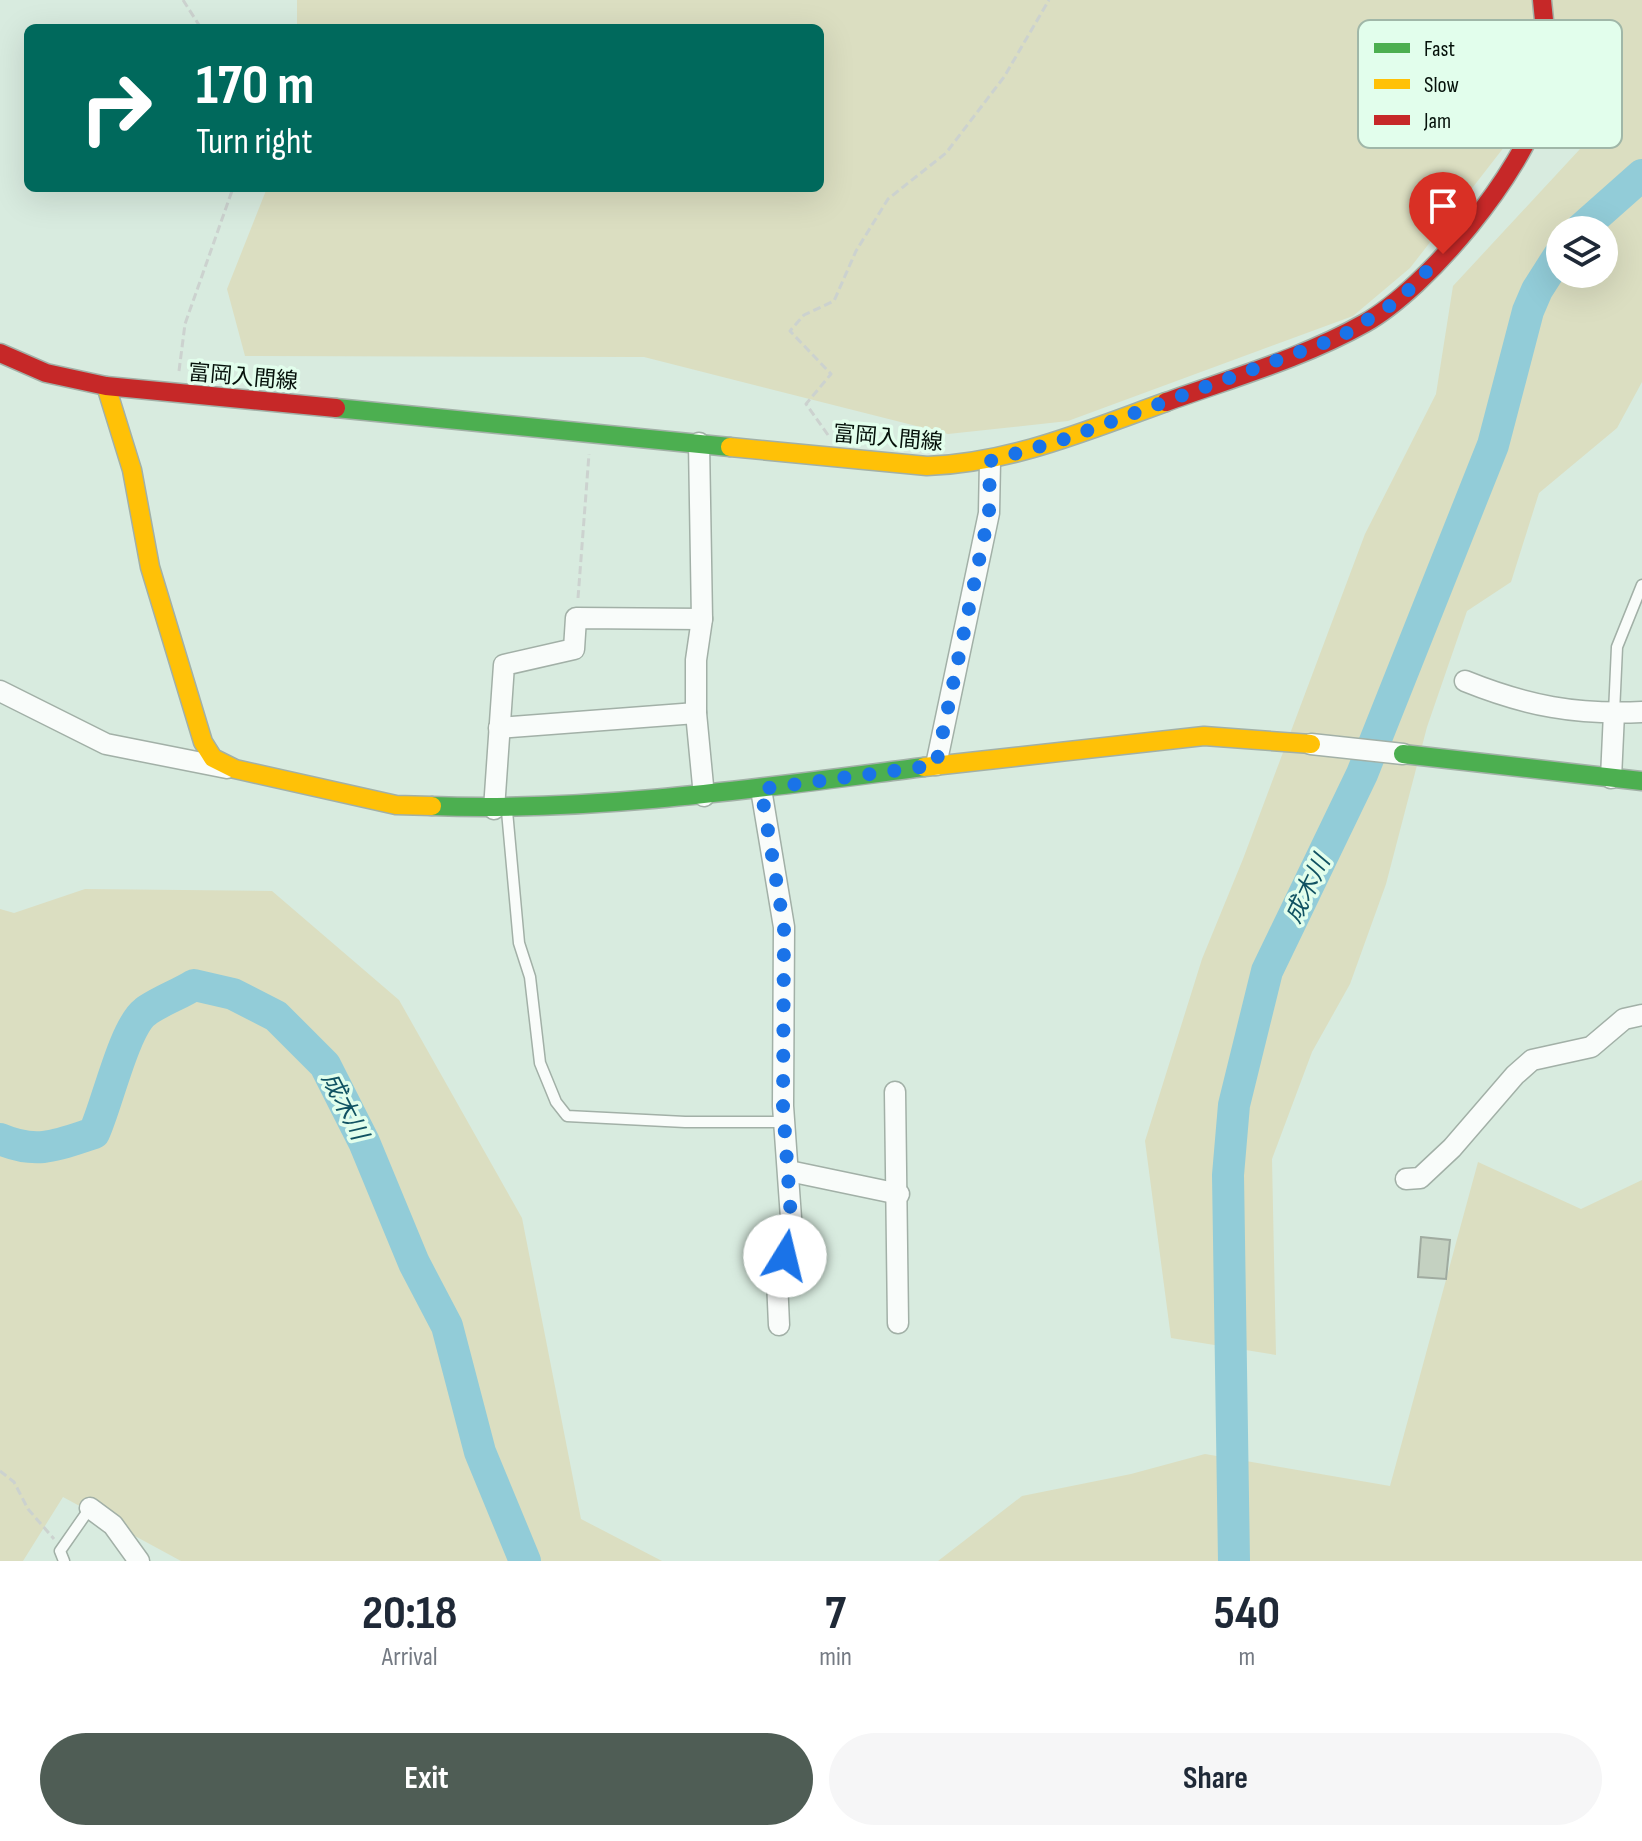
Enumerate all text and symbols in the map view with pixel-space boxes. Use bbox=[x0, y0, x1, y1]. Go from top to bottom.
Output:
legend bbox=[1358, 20, 1622, 148]
text: Fast bbox=[1424, 36, 1455, 63]
text: 170 m bbox=[196, 53, 314, 120]
icon: right bbox=[64, 56, 168, 160]
text: Slow bbox=[1424, 72, 1459, 99]
text: Jam bbox=[1423, 108, 1451, 135]
text: Turn right bbox=[196, 121, 313, 164]
pin bbox=[1409, 172, 1477, 254]
icon: arrive bbox=[1421, 184, 1465, 228]
map controls bbox=[1546, 216, 1618, 288]
button: layers bbox=[1546, 216, 1618, 288]
street label: 富岡入間線 bbox=[187, 359, 299, 396]
street label: 富岡入間線 bbox=[832, 420, 944, 457]
water label: 成木川 bbox=[1279, 848, 1338, 928]
water label: 成木川 bbox=[315, 1068, 375, 1148]
position arrow bbox=[743, 1214, 827, 1298]
text: 20:18 bbox=[362, 1585, 457, 1642]
text: 7 bbox=[825, 1585, 846, 1642]
text: 540 bbox=[1214, 1585, 1280, 1642]
text: Arrival bbox=[382, 1642, 438, 1673]
text: min bbox=[819, 1642, 852, 1673]
text: m bbox=[1239, 1642, 1255, 1673]
button: Exit bbox=[40, 1733, 813, 1825]
button: Share bbox=[829, 1733, 1602, 1825]

